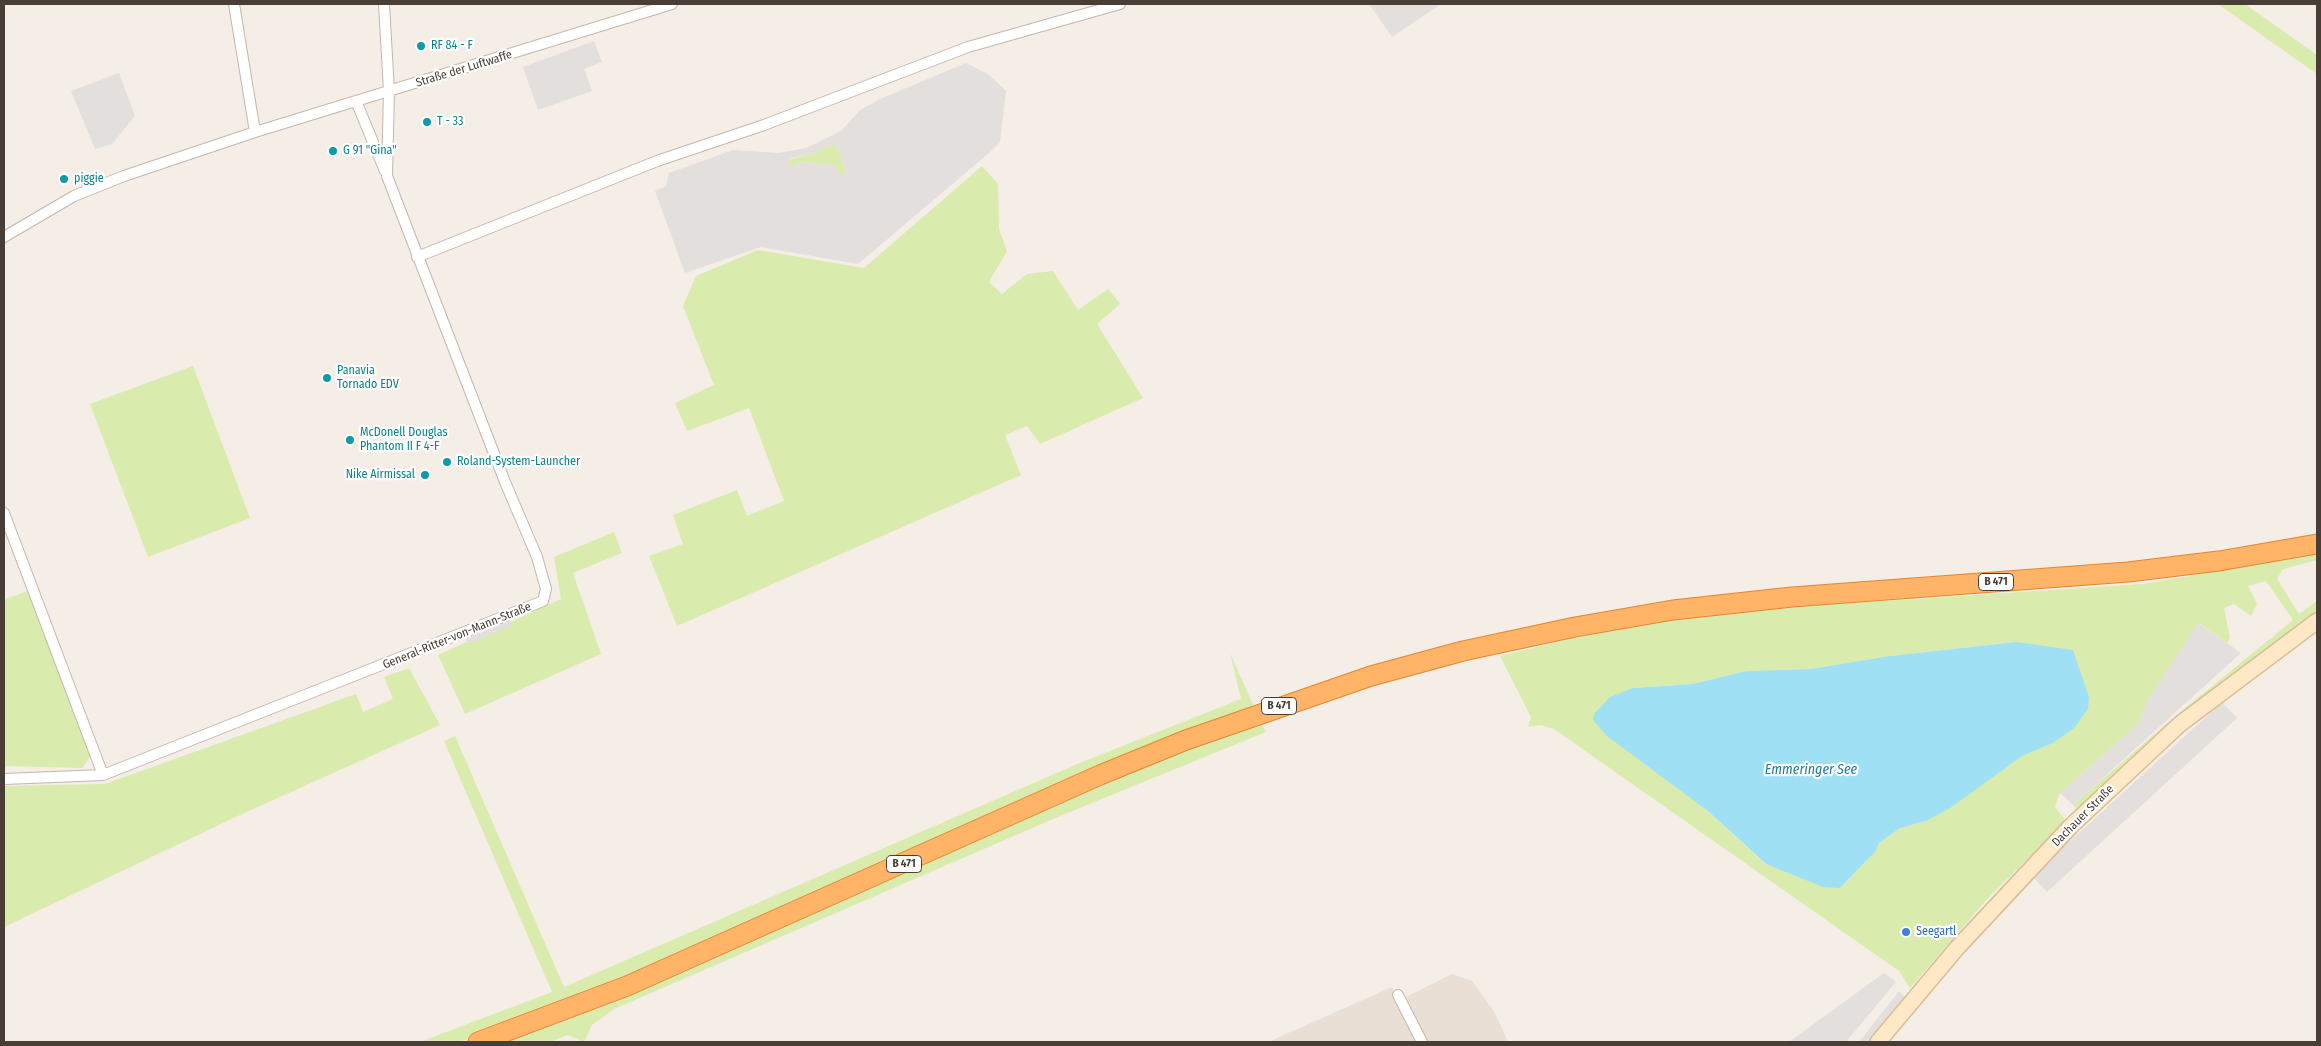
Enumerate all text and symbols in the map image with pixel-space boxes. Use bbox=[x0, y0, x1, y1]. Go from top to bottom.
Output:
place label: RF 84 - F bbox=[431, 39, 473, 53]
marker: RF 84 - F bbox=[415, 40, 427, 52]
street label: Straße der Luftwaffe bbox=[414, 48, 514, 90]
place label: T - 33 bbox=[437, 115, 463, 129]
marker: T - 33 bbox=[421, 116, 433, 128]
place label: G 91 "Gina" bbox=[343, 144, 397, 158]
marker: G 91 "Gina" bbox=[327, 145, 339, 157]
place label: piggie bbox=[74, 172, 104, 186]
marker: piggie bbox=[58, 173, 70, 185]
place label: Panavia Tornado EDV bbox=[337, 364, 399, 392]
marker: Panavia Tornado EDV bbox=[321, 372, 333, 384]
place label: McDonell Douglas Phantom II F 4-F bbox=[360, 426, 448, 454]
marker: McDonell Douglas Phantom II F 4-F bbox=[344, 434, 356, 446]
place label: Roland-System-Launcher bbox=[457, 455, 580, 469]
marker: Roland-System-Launcher bbox=[441, 456, 453, 468]
place label: Nike Airmissal bbox=[346, 468, 415, 482]
marker: Nike Airmissal bbox=[419, 469, 431, 481]
road number: B 471 bbox=[1978, 574, 2014, 590]
street label: General-Ritter-von-Mann-Straße bbox=[381, 600, 533, 672]
road number: B 471 bbox=[1262, 698, 1296, 714]
water label: Emmeringer See bbox=[1765, 762, 1857, 778]
street label: Dachauer Straße bbox=[2049, 782, 2117, 850]
road number: B 471 bbox=[886, 856, 922, 872]
place label: Seegartl bbox=[1916, 925, 1956, 939]
marker: Seegartl bbox=[1900, 926, 1912, 938]

